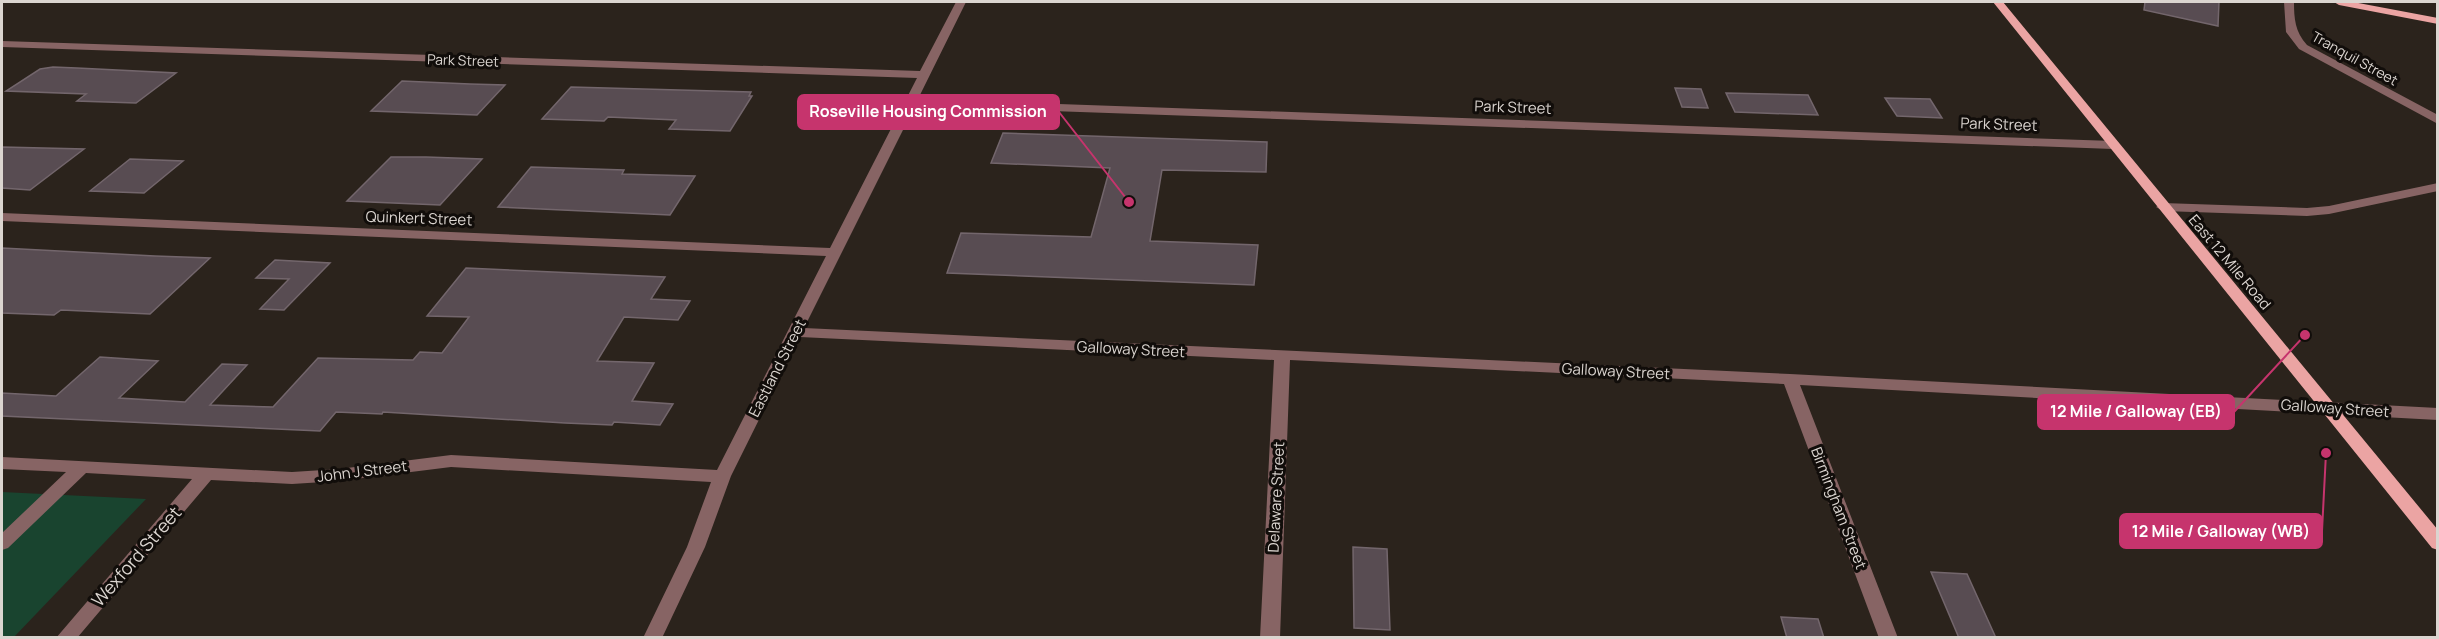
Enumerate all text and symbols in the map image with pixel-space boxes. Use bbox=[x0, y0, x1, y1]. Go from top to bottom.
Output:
street label: Tranquil Street bbox=[2309, 27, 2402, 90]
street label: Park Street bbox=[427, 49, 500, 71]
callout: Roseville Housing Commission bbox=[798, 95, 1059, 129]
street label: Park Street bbox=[1474, 95, 1552, 119]
text: Roseville Housing Commission bbox=[809, 100, 1047, 122]
street label: Park Street bbox=[1960, 112, 2038, 136]
street label: Quinkert Street bbox=[365, 206, 473, 230]
street label: East 12 Mile Road bbox=[2184, 210, 2276, 314]
street label: Eastland Street bbox=[743, 315, 811, 421]
street label: Galloway Street bbox=[1076, 336, 1186, 362]
street label: Galloway Street bbox=[1561, 358, 1671, 384]
street label: Galloway Street bbox=[2280, 394, 2390, 422]
callout: 12 Mile / Galloway (EB) bbox=[2038, 395, 2234, 429]
text: 12 Mile / Galloway (EB) bbox=[2050, 400, 2222, 422]
street label: Delaware Street bbox=[1263, 441, 1289, 553]
street label: Birmingham Street bbox=[1806, 444, 1872, 572]
street label: John J Street bbox=[316, 455, 408, 487]
street label: Wexford Street bbox=[86, 501, 186, 611]
callout: 12 Mile / Galloway (WB) bbox=[2120, 514, 2322, 548]
text: 12 Mile / Galloway (WB) bbox=[2132, 520, 2310, 542]

